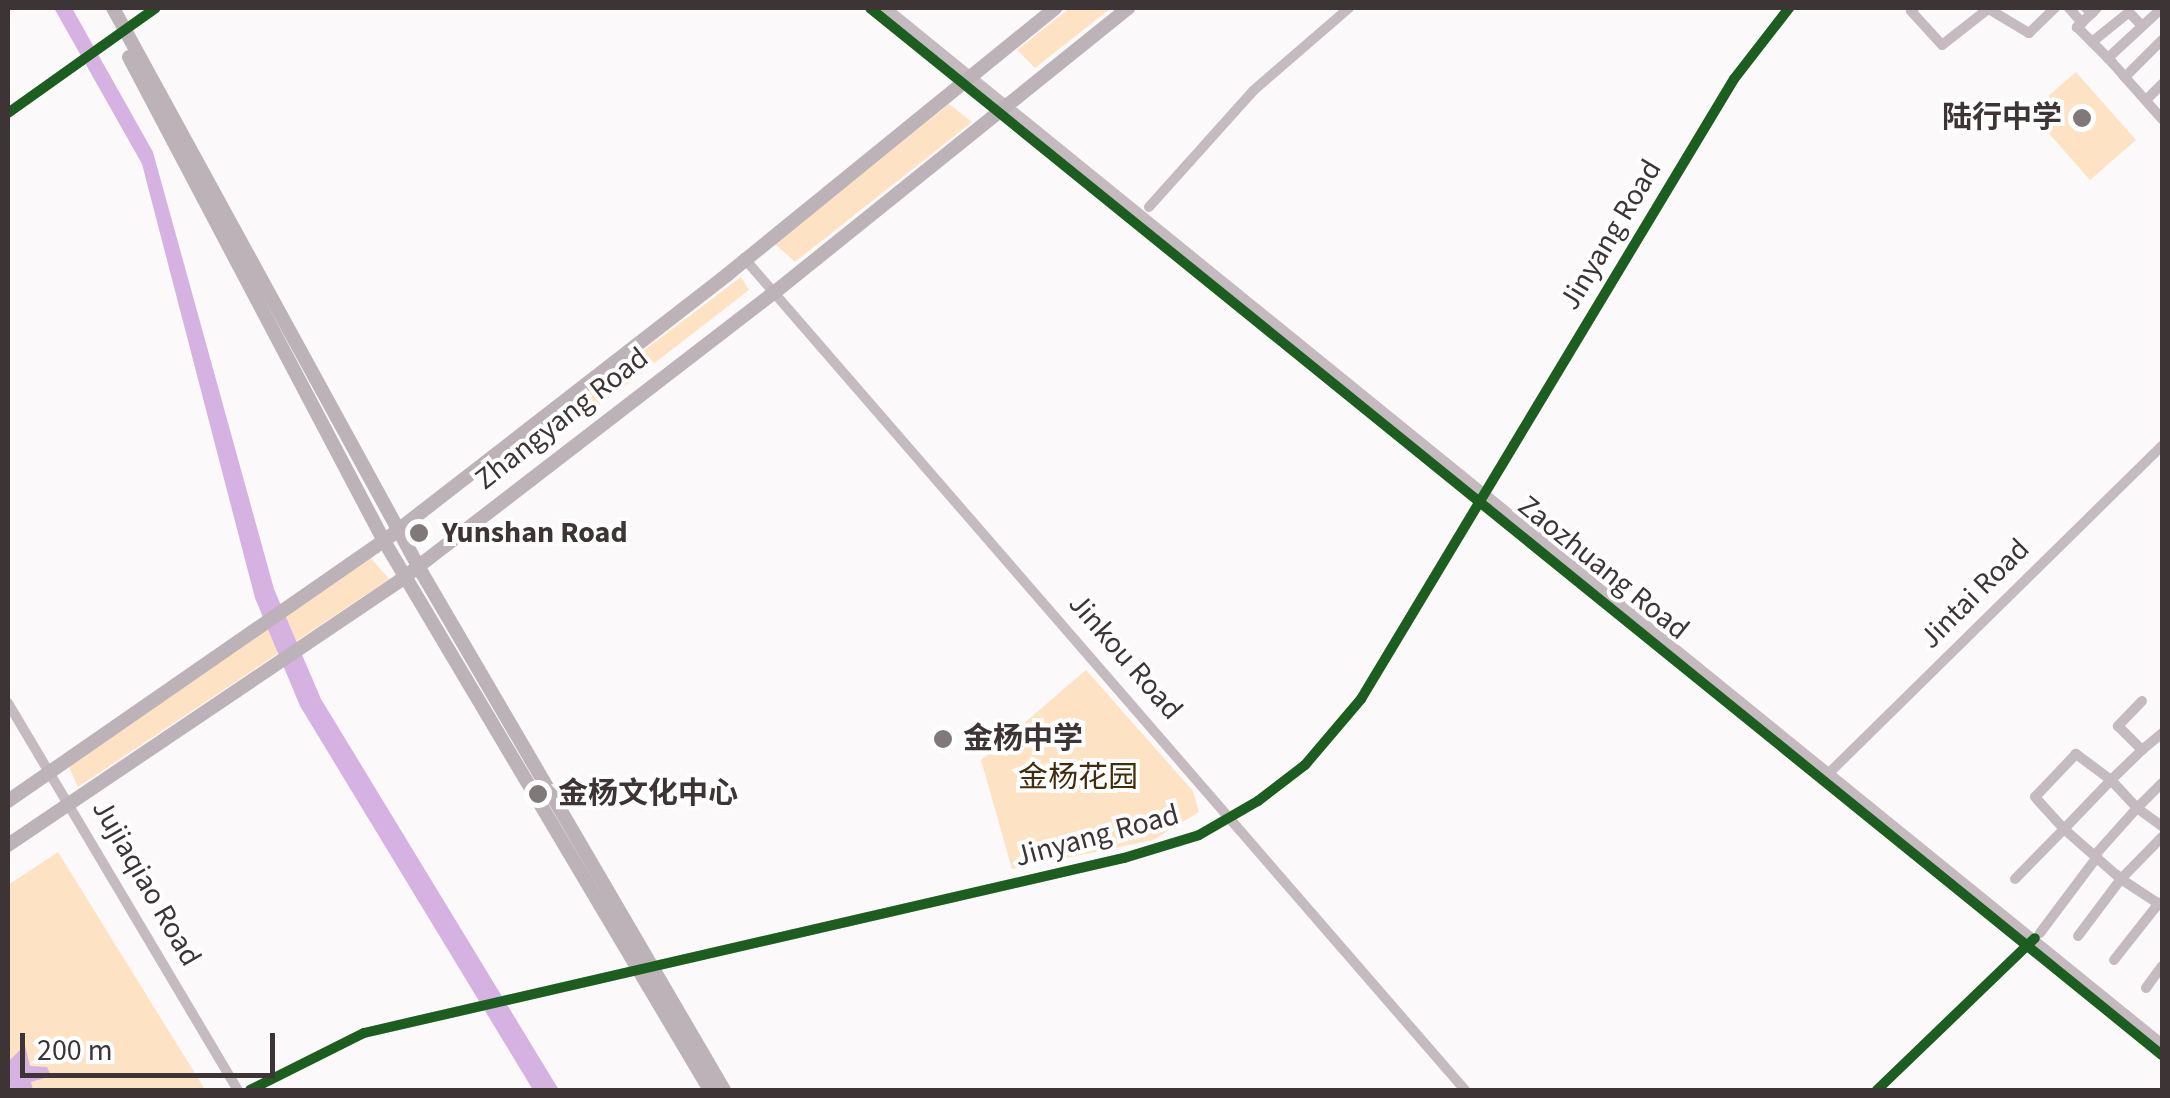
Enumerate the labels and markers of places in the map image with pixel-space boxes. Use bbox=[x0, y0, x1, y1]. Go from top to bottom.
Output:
place label: 陆行中学 bbox=[1942, 100, 2062, 136]
marker: 陆行中学 bbox=[2071, 107, 2093, 129]
place label: Yunshan Road bbox=[442, 515, 628, 551]
marker: Yunshan Road bbox=[406, 520, 432, 546]
place label: 金杨中学 bbox=[963, 721, 1083, 757]
marker: 金杨中学 bbox=[932, 728, 954, 750]
place label: 金杨文化中心 bbox=[558, 776, 738, 812]
marker: 金杨文化中心 bbox=[527, 783, 549, 805]

